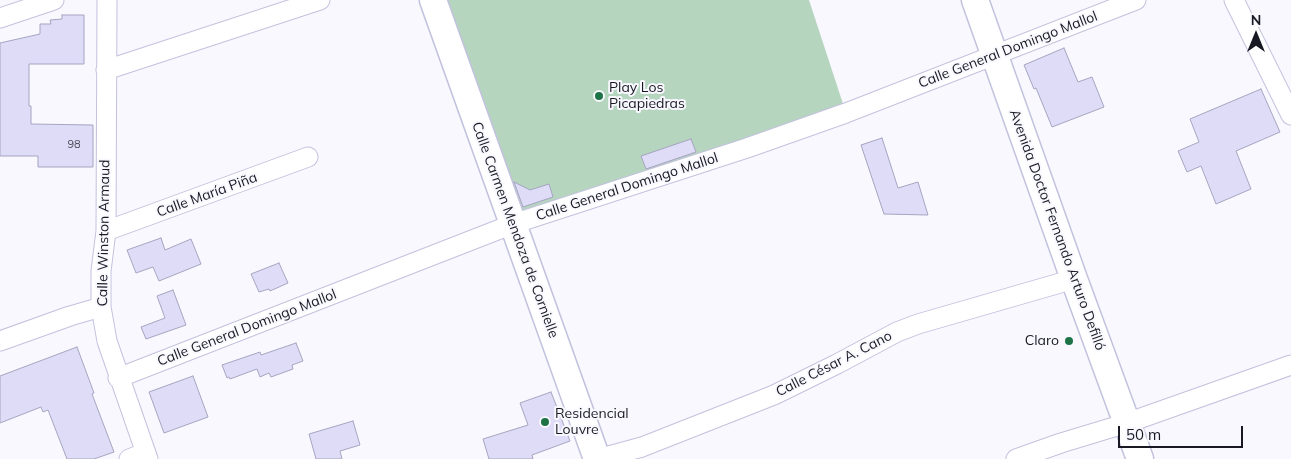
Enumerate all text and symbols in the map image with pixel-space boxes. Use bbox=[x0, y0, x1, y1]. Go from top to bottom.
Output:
street label: Calle General Domingo Mallol bbox=[916, 8, 1100, 92]
north arrow bbox=[1231, 10, 1281, 60]
text: N bbox=[1251, 11, 1261, 29]
place label: Play Los Picapiedras bbox=[609, 80, 685, 112]
marker: Play Los Picapiedras bbox=[593, 90, 605, 102]
street label: Avenida Doctor Fernando Arturo Defilló bbox=[1005, 107, 1109, 353]
street label: Calle Carmen Mendoza de Cornielle bbox=[468, 120, 562, 340]
house number: 98 bbox=[67, 138, 81, 152]
street label: Calle General Domingo Mallol bbox=[534, 150, 720, 224]
street label: Calle Winston Armaud bbox=[94, 159, 114, 307]
street label: Calle María Piña bbox=[155, 169, 259, 221]
street label: Calle General Domingo Mallol bbox=[155, 286, 339, 370]
street label: Calle César A. Cano bbox=[773, 328, 895, 400]
place label: Claro bbox=[1025, 333, 1059, 349]
marker: Claro bbox=[1063, 335, 1075, 347]
place label: Residencial Louvre bbox=[555, 406, 629, 438]
marker: Residencial Louvre bbox=[539, 416, 551, 428]
scale bar bbox=[1121, 416, 1246, 448]
text: 50 m bbox=[1126, 425, 1161, 444]

